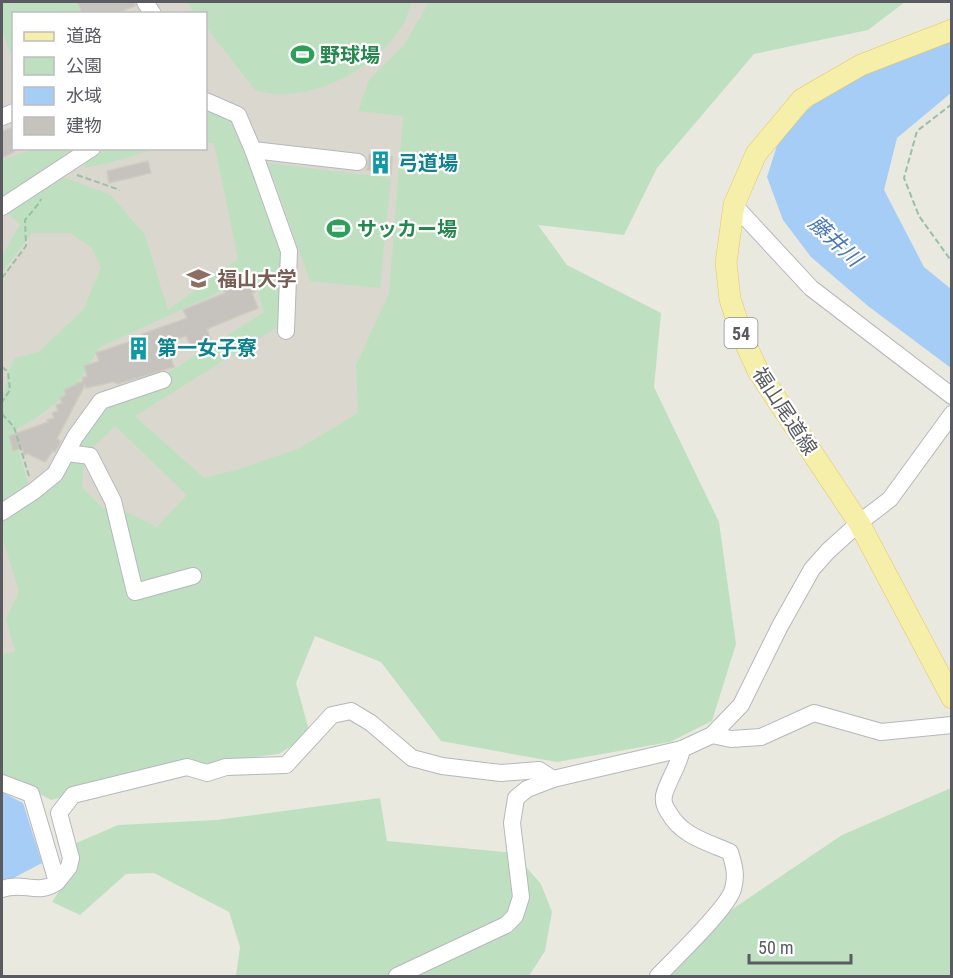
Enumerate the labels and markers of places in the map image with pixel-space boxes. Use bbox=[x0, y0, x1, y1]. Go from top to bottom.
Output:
sports icon: 野球場 bbox=[289, 42, 315, 68]
place label: 野球場 bbox=[320, 43, 380, 67]
building icon: 弓道場 bbox=[367, 150, 393, 176]
place label: 弓道場 bbox=[398, 151, 458, 175]
sports icon: サッカー場 bbox=[326, 216, 352, 242]
place label: サッカー場 bbox=[357, 217, 457, 241]
school or university icon: 福山大学 bbox=[186, 266, 212, 292]
place label: 福山大学 bbox=[217, 267, 297, 291]
building icon: 第一女子寮 bbox=[126, 335, 152, 361]
place label: 第一女子寮 bbox=[157, 336, 257, 360]

